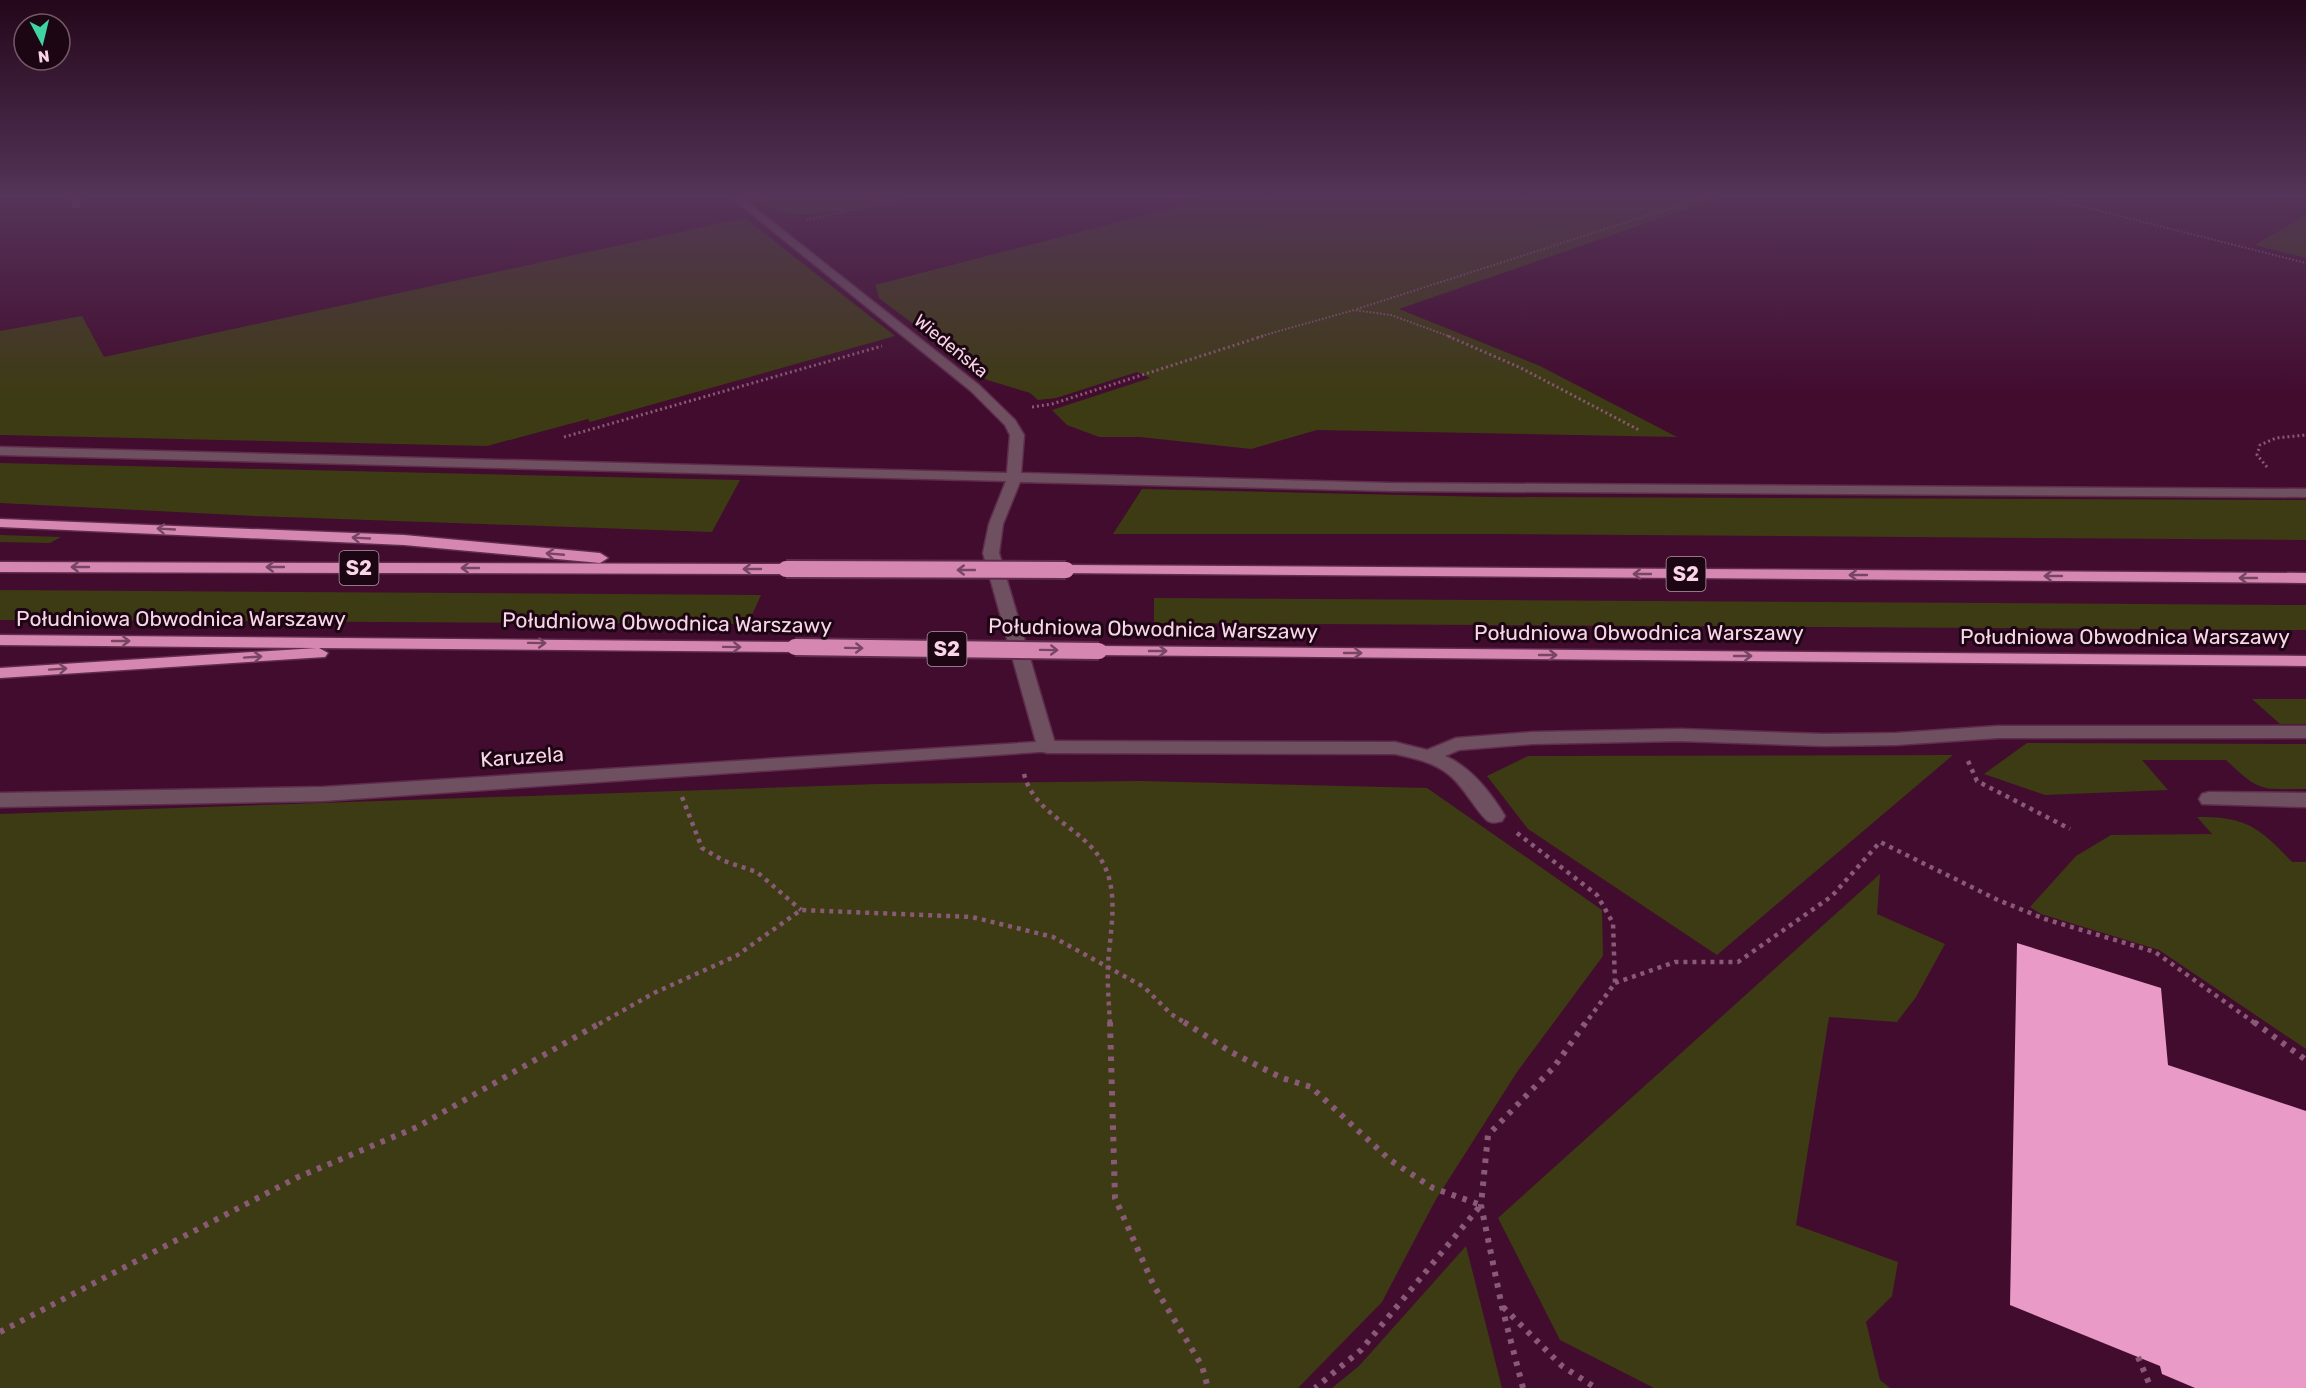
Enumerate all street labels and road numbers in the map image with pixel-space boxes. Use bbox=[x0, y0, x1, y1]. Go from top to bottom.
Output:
street label: Wiedeńska bbox=[910, 310, 992, 382]
road number: S2 bbox=[340, 551, 378, 585]
road number: S2 bbox=[1666, 557, 1706, 591]
street label: Południowa Obwodnica Warszawy bbox=[16, 606, 346, 631]
street label: Południowa Obwodnica Warszawy bbox=[502, 607, 833, 638]
street label: Południowa Obwodnica Warszawy bbox=[988, 613, 1319, 644]
street label: Południowa Obwodnica Warszawy bbox=[1474, 620, 1804, 645]
street label: Południowa Obwodnica Warszawy bbox=[1960, 624, 2290, 649]
road number: S2 bbox=[928, 632, 966, 666]
street label: Karuzela bbox=[479, 741, 565, 772]

